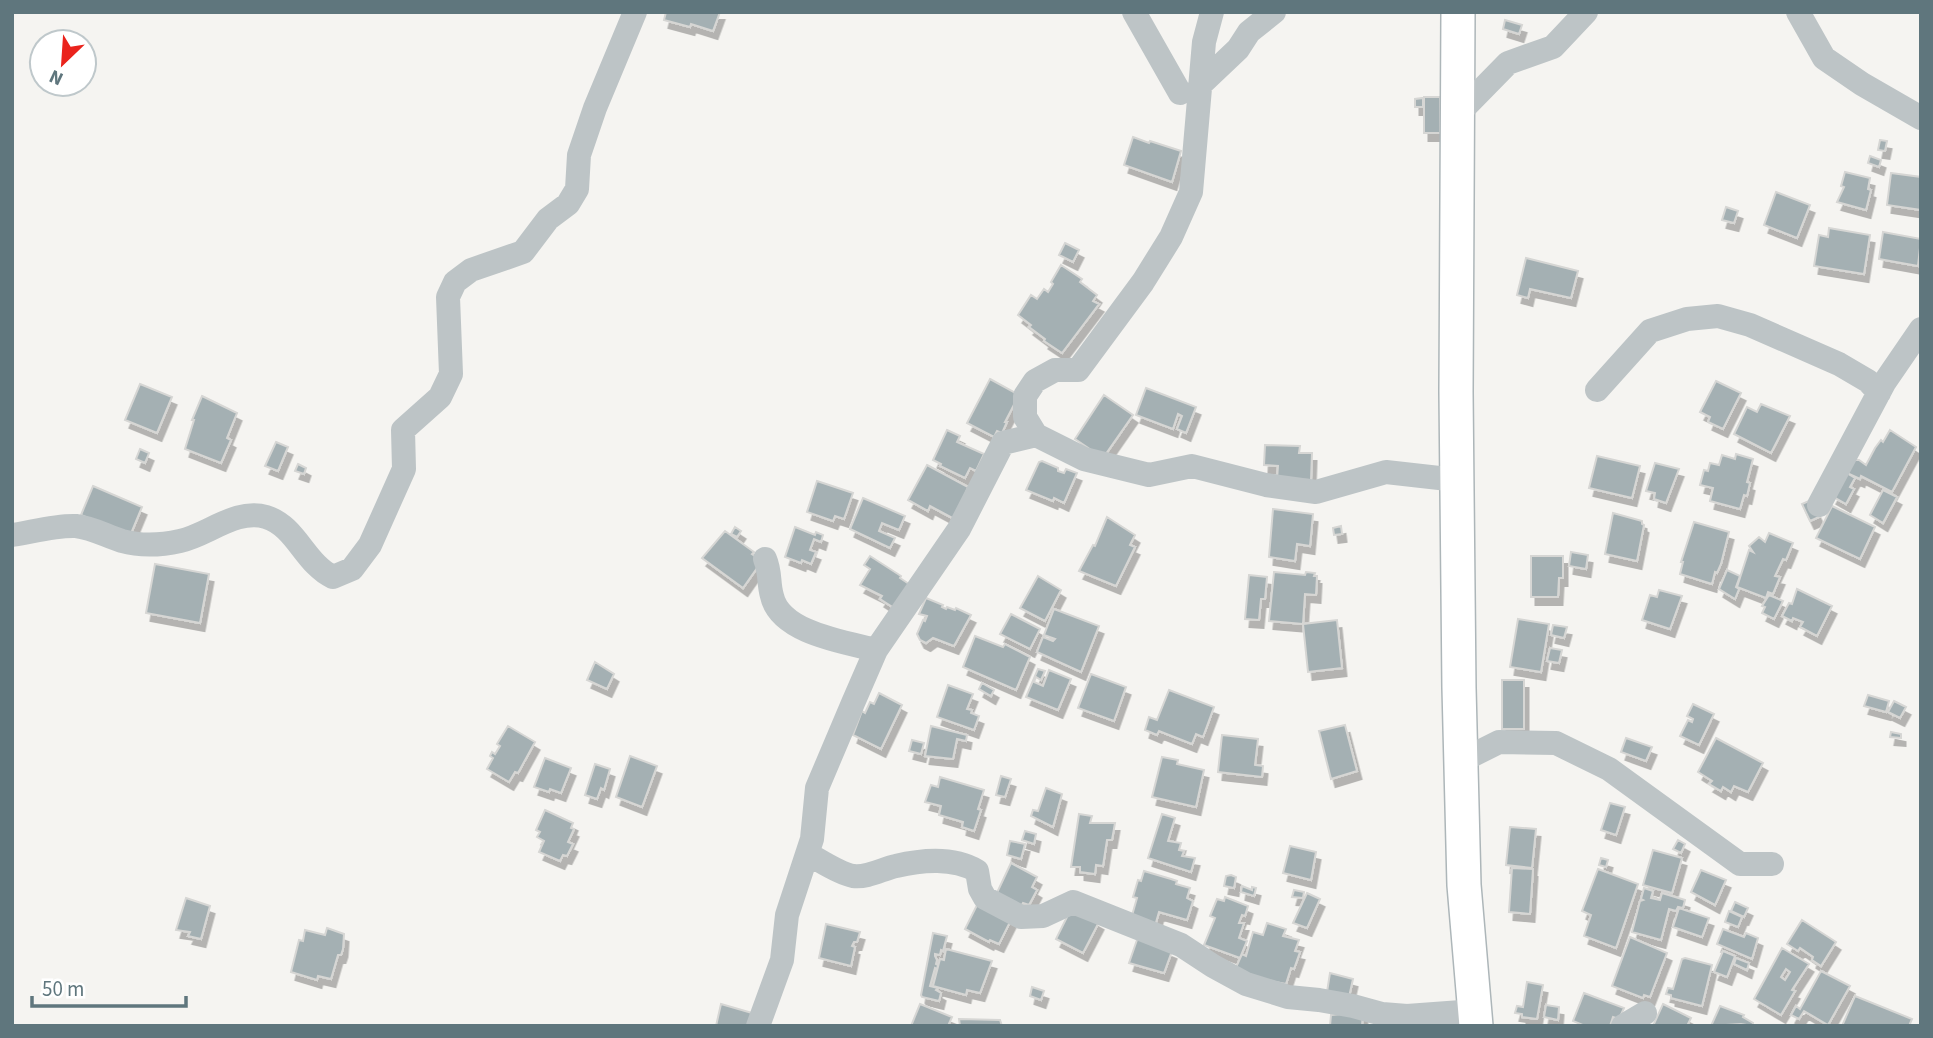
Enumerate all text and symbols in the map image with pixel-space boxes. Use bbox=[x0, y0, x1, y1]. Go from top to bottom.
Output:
north arrow bbox=[28, 28, 98, 98]
text: N bbox=[45, 62, 68, 92]
scale bar bbox=[32, 964, 186, 1008]
text: 50 m bbox=[42, 974, 84, 1004]

